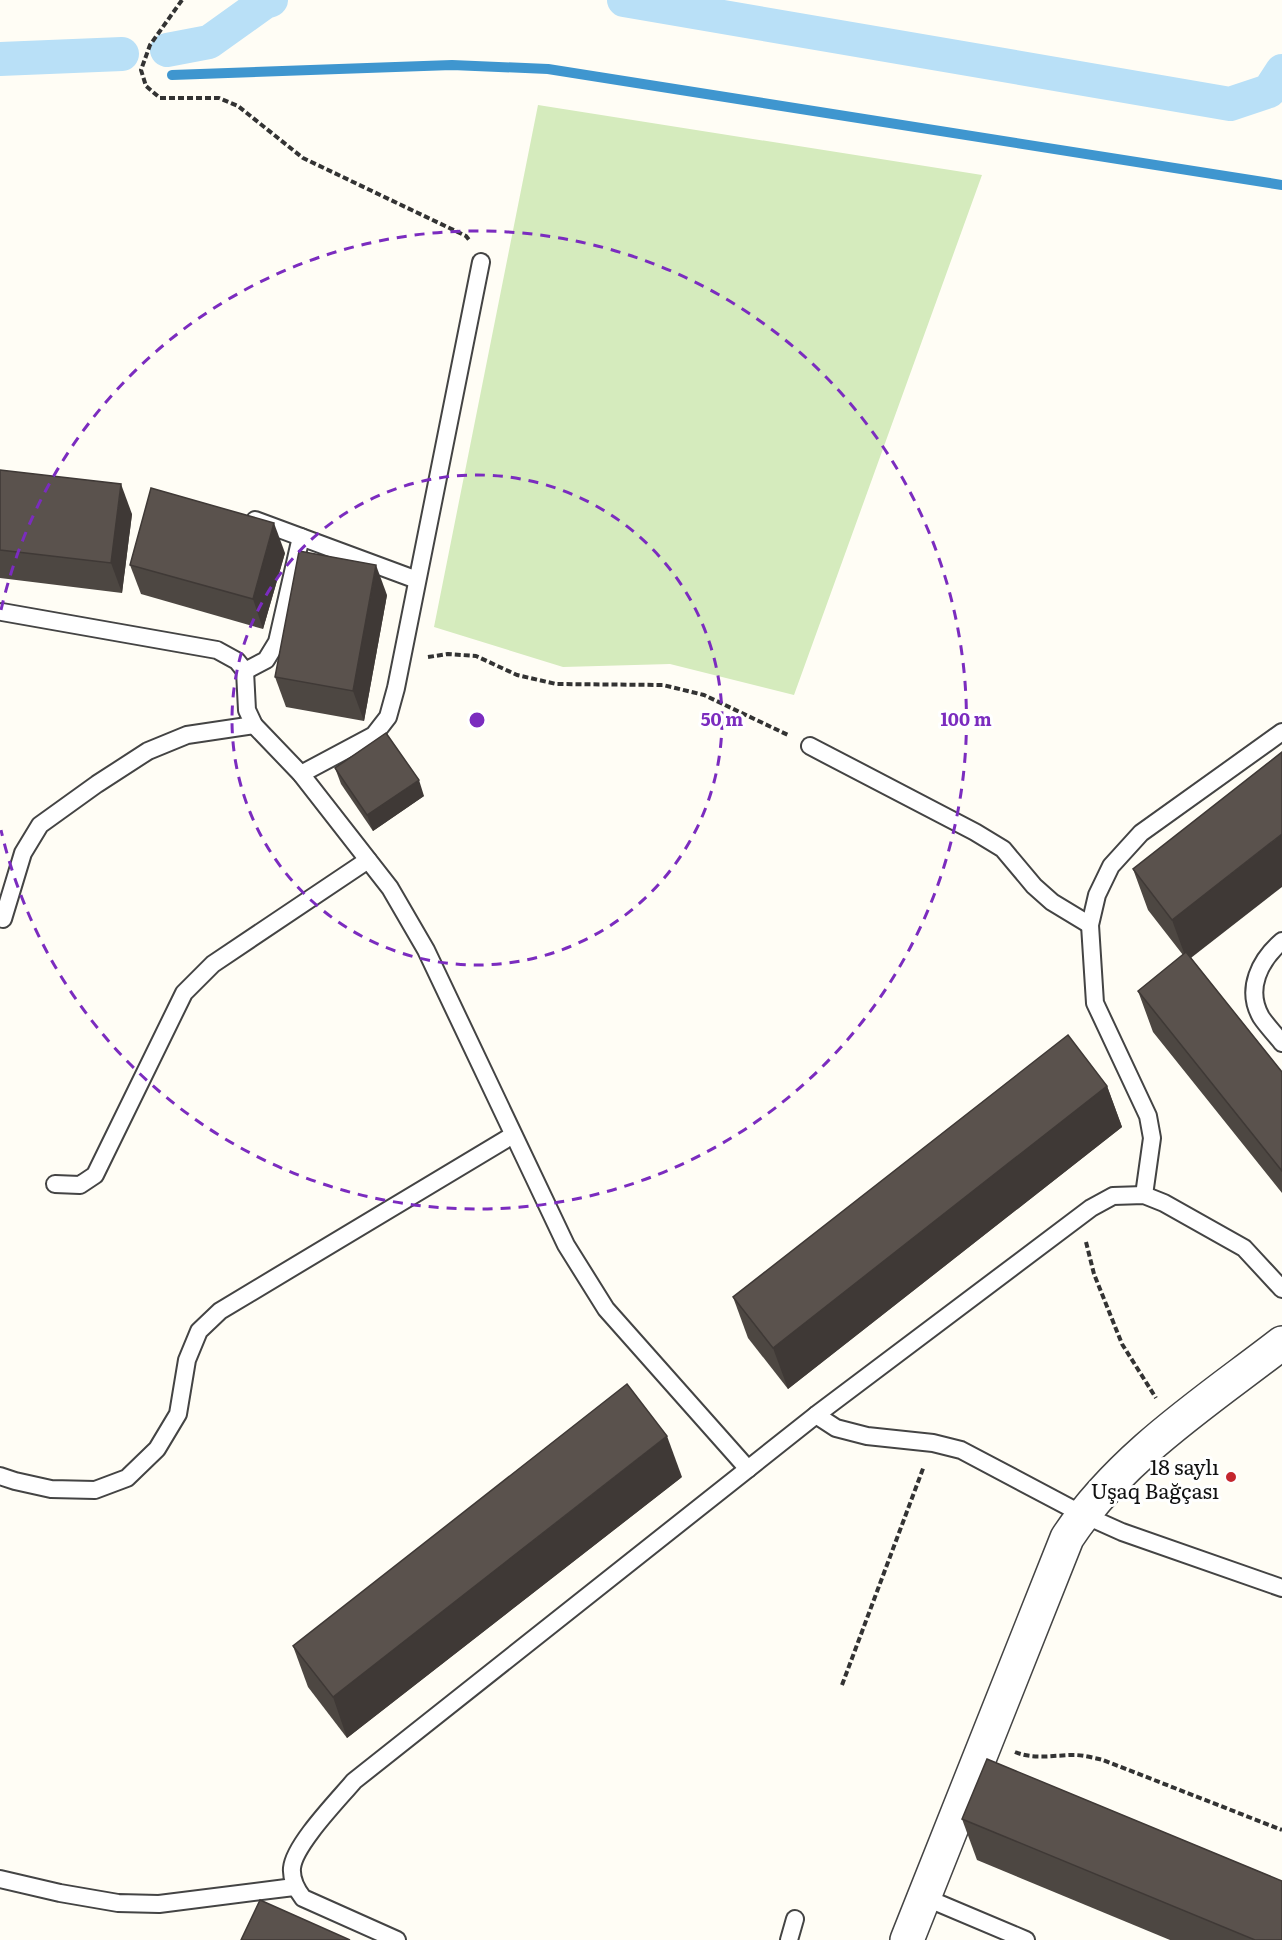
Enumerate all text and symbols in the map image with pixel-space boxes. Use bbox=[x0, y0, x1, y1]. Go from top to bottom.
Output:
text: 50 m bbox=[701, 705, 743, 732]
text: 100 m bbox=[940, 705, 992, 732]
centre of rings bbox=[467, 710, 487, 730]
place label: 18 saylı Uşaq Bağçası bbox=[1091, 1450, 1219, 1505]
marker: 18 saylı Uşaq Bağçası bbox=[1224, 1470, 1238, 1484]

